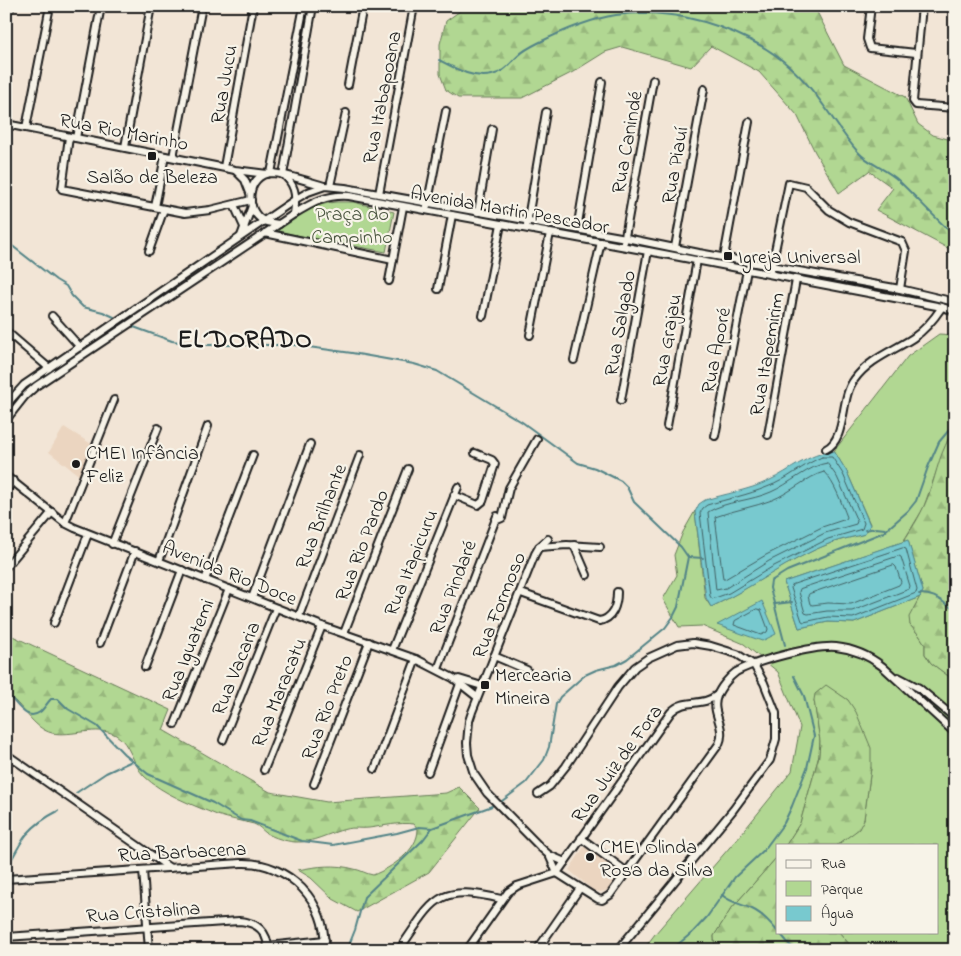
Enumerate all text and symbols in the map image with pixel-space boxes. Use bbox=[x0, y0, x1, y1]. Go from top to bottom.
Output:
street label: Rua Itabapoana bbox=[356, 29, 411, 166]
street label: Rua Jucu bbox=[204, 43, 247, 126]
street label: Rua Canindé bbox=[605, 89, 652, 196]
street label: Rua Rio Marinho bbox=[57, 107, 190, 160]
street label: Rua Piauí bbox=[655, 125, 698, 206]
marker: Salão de Beleza bbox=[146, 150, 158, 162]
place label: Salão de Beleza bbox=[86, 164, 218, 193]
street label: Avenida Martin Pescador bbox=[408, 180, 612, 243]
park label: Praça do Campinho bbox=[311, 201, 393, 253]
place label: Igreja Universal bbox=[738, 244, 861, 274]
marker: Igreja Universal bbox=[722, 250, 734, 262]
street label: Rua Salgado bbox=[598, 268, 646, 379]
street label: Rua Itapemirim bbox=[743, 290, 794, 418]
street label: Rua Grajau bbox=[646, 292, 691, 389]
street label: Rua Aporé bbox=[695, 305, 740, 396]
district label: EL´DORADO bbox=[177, 323, 313, 359]
place label: CMEI Infância Feliz bbox=[85, 440, 199, 492]
marker: CMEI Infância Feliz bbox=[70, 458, 82, 470]
street label: Rua Brilhante bbox=[289, 460, 356, 574]
street label: Rua Rio Pardo bbox=[329, 486, 398, 606]
street label: Rua Itapicuru bbox=[378, 505, 447, 621]
street label: Avenida Rio Doce bbox=[157, 534, 301, 615]
street label: Rua Pindaré bbox=[423, 536, 486, 639]
street label: Rua Formoso bbox=[466, 548, 535, 664]
street label: Rua Iguatemi bbox=[155, 595, 224, 707]
street label: Rua Vacaria bbox=[205, 618, 269, 720]
street label: Rua Maracatu bbox=[245, 634, 315, 752]
street label: Rua Rio Preto bbox=[295, 651, 362, 765]
place label: Mercearia Mineira bbox=[495, 662, 572, 714]
marker: Mercearia Mineira bbox=[479, 679, 491, 691]
street label: Rua Juiz de Fora bbox=[565, 699, 671, 830]
place label: CMEI Olinda Rosa da Silva bbox=[600, 834, 713, 886]
street label: Rua Barbacena bbox=[117, 836, 247, 871]
legend bbox=[776, 844, 938, 934]
marker: CMEI Olinda Rosa da Silva bbox=[584, 851, 596, 863]
text: Rua bbox=[821, 853, 846, 875]
text: Parque bbox=[821, 879, 863, 901]
street label: Rua Cristalina bbox=[85, 895, 201, 932]
text: Água bbox=[821, 903, 854, 926]

